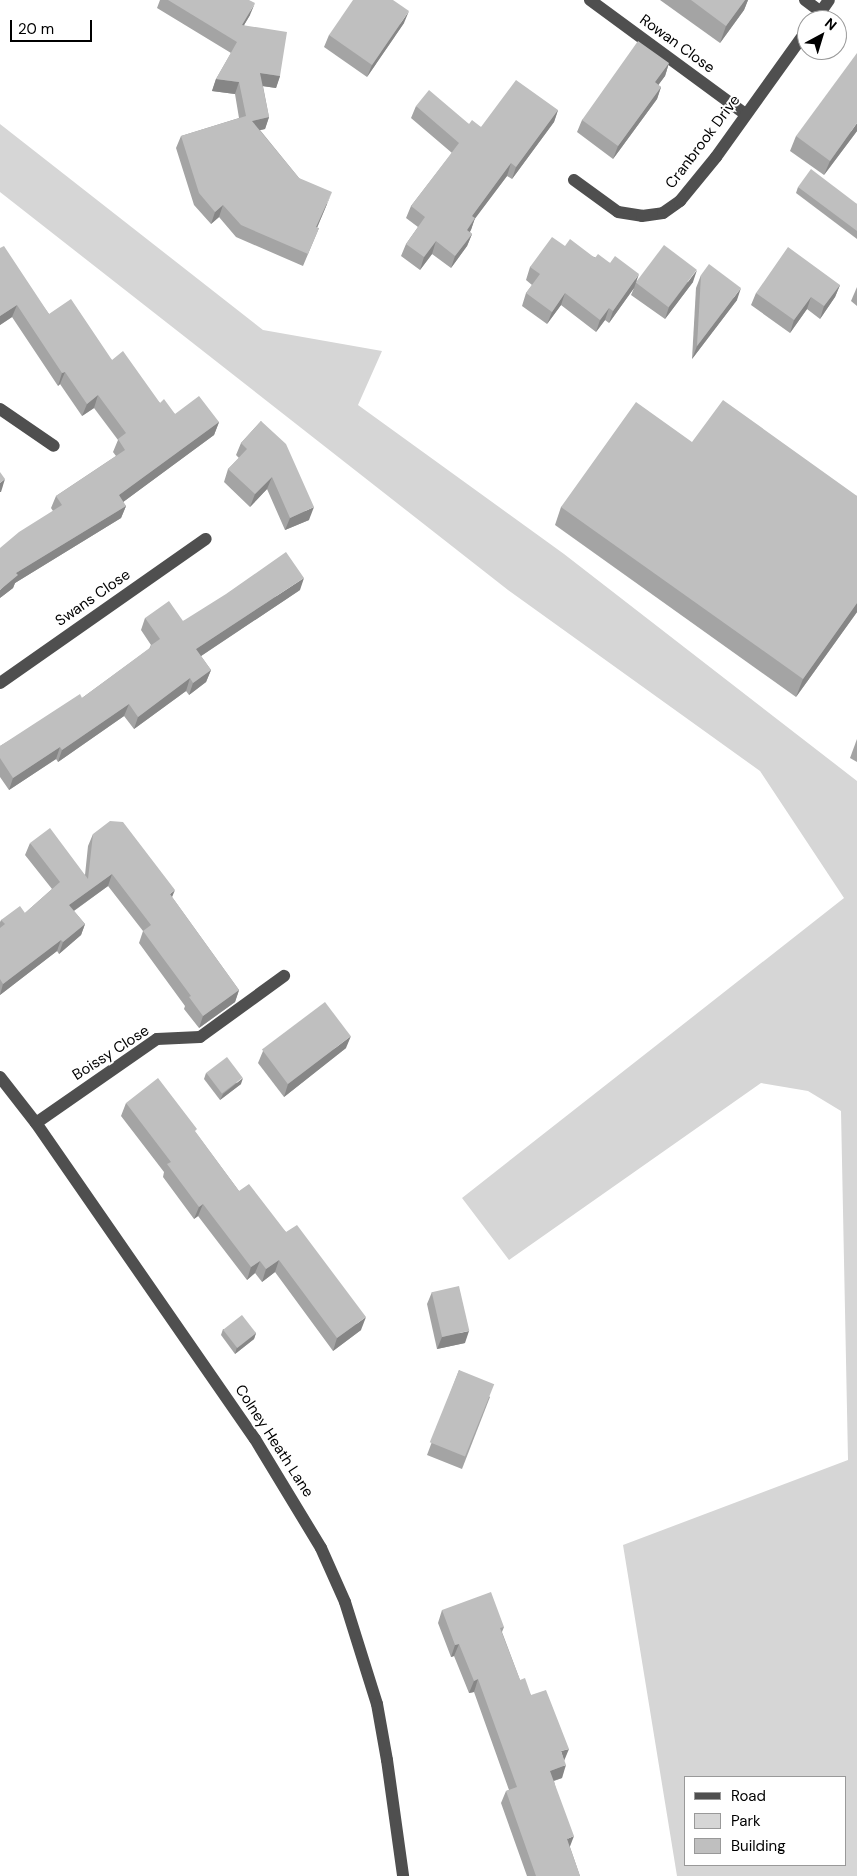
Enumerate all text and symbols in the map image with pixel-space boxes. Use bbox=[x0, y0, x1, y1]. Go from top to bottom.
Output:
scale bar bbox=[12, 10, 95, 42]
north arrow bbox=[797, 10, 847, 60]
street label: Rowan Close bbox=[636, 11, 718, 77]
text: N bbox=[821, 14, 840, 34]
text: 20 m bbox=[18, 19, 54, 39]
street label: Cranbrook Drive bbox=[662, 92, 744, 192]
street label: Swans Close bbox=[52, 566, 134, 630]
street label: Boissy Close bbox=[69, 1022, 153, 1084]
street label: Colney Heath Lane bbox=[231, 1381, 317, 1501]
legend bbox=[684, 1776, 847, 1866]
text: Road bbox=[731, 1786, 766, 1806]
text: Park bbox=[731, 1811, 761, 1831]
text: Building bbox=[731, 1836, 786, 1856]

